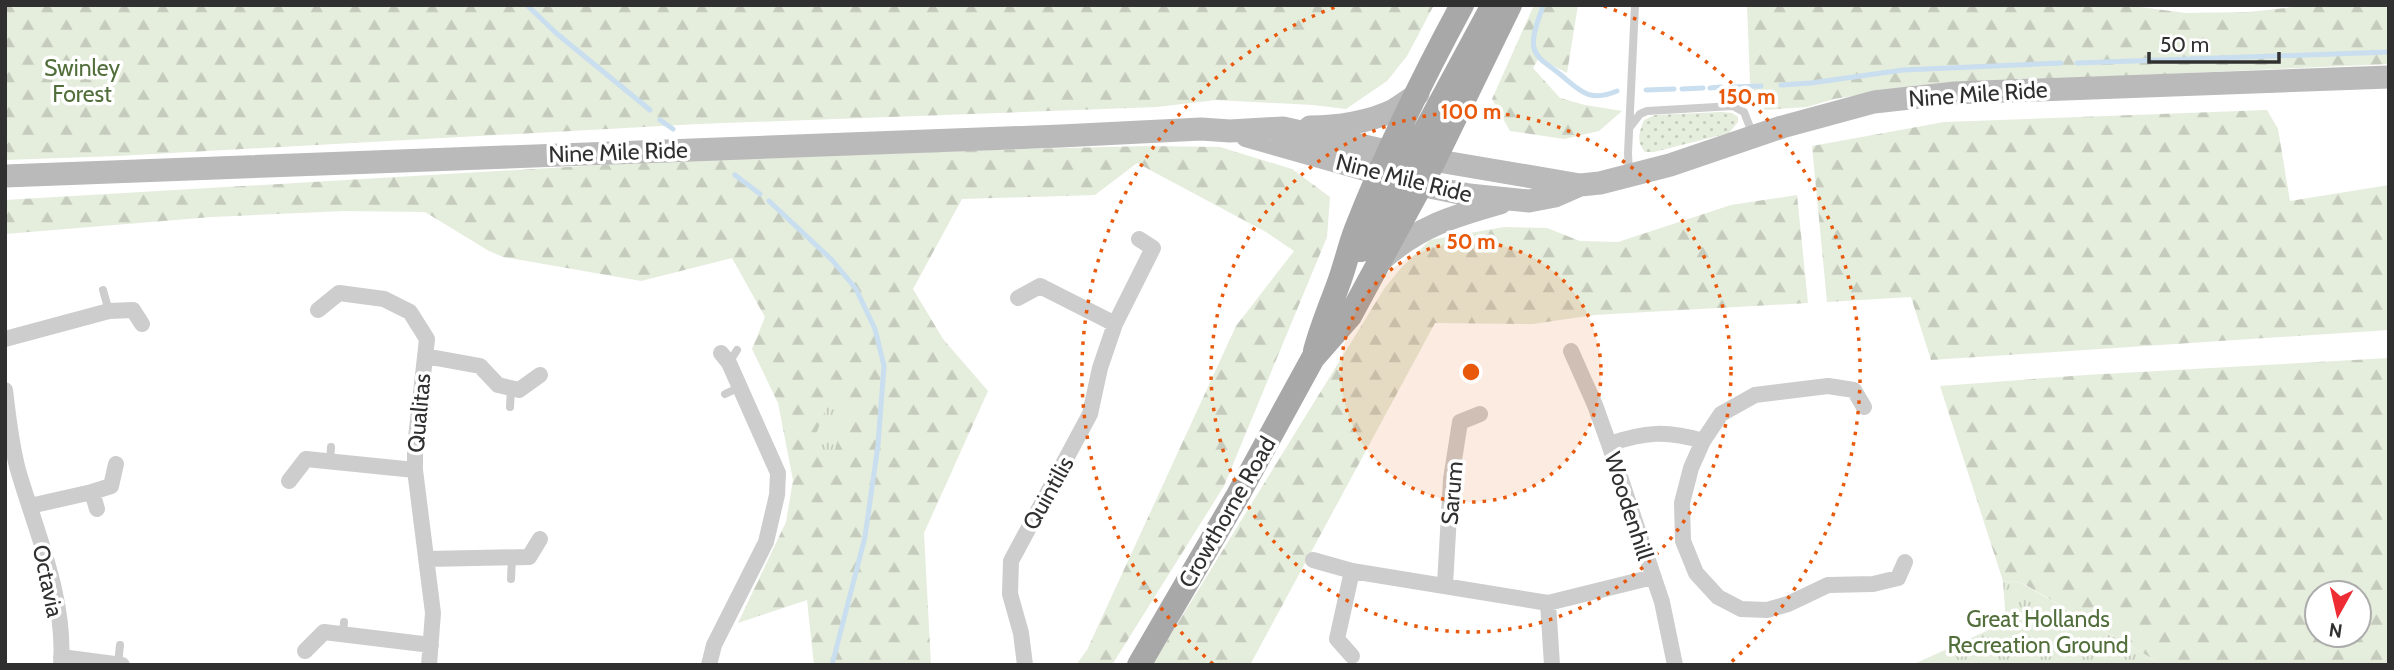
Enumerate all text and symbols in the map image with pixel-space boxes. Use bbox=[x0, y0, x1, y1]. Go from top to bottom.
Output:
scale bar bbox=[2149, 21, 2278, 65]
text: 50 m bbox=[2160, 32, 2209, 57]
park label: Swinley Forest bbox=[44, 54, 120, 108]
street label: Nine Mile Ride bbox=[1907, 75, 2049, 113]
text: 150 m bbox=[1719, 84, 1775, 109]
text: 100 m bbox=[1441, 99, 1501, 124]
street label: Nine Mile Ride bbox=[548, 136, 688, 168]
street label: Nine Mile Ride bbox=[1333, 148, 1475, 208]
text: 50 m bbox=[1446, 229, 1496, 254]
centre of rings bbox=[1459, 360, 1483, 384]
street label: Qualitas bbox=[402, 372, 436, 454]
street label: Crowthorne Road bbox=[1172, 431, 1282, 593]
street label: Woodenhill bbox=[1598, 449, 1660, 564]
street label: Quintilis bbox=[1016, 451, 1080, 535]
street label: Sarum bbox=[1435, 460, 1469, 526]
street label: Octavia bbox=[27, 542, 69, 620]
north arrow bbox=[2303, 579, 2373, 649]
park label: Great Hollands Recreation Ground bbox=[1947, 605, 2129, 659]
text: N bbox=[2327, 618, 2344, 643]

